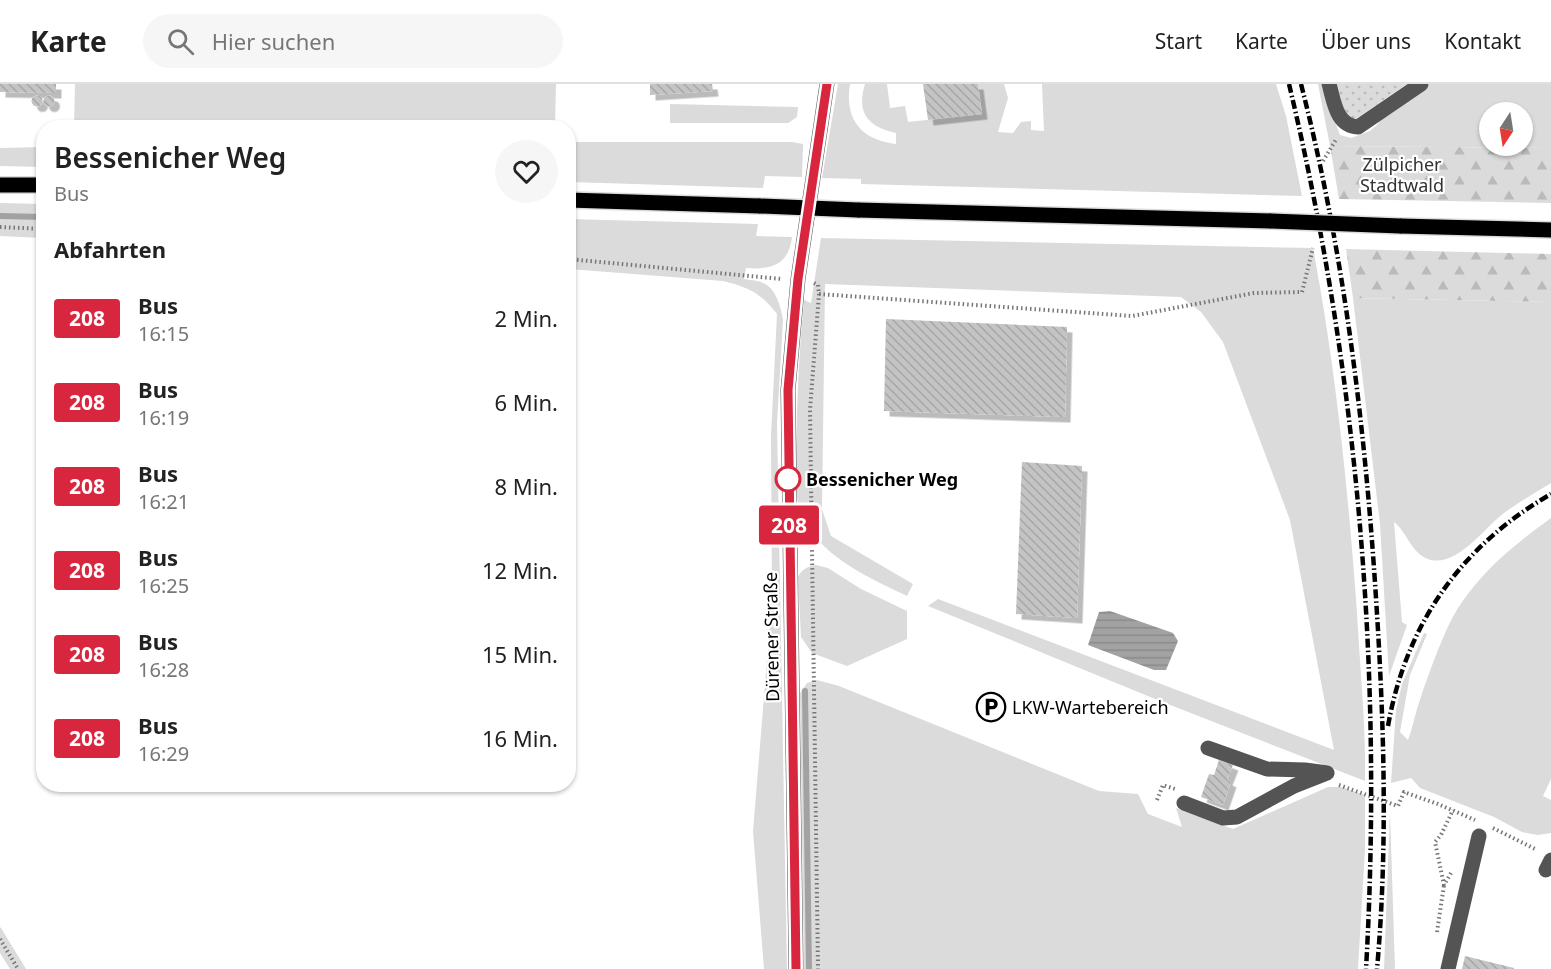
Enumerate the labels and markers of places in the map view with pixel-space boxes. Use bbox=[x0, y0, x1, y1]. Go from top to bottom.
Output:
marker: Bessenicher Weg bbox=[775, 466, 801, 492]
place label: Bessenicher Weg bbox=[806, 467, 958, 491]
parking icon: LKW-Wartebereich bbox=[975, 691, 1007, 723]
place label: LKW-Wartebereich bbox=[1012, 695, 1169, 719]

